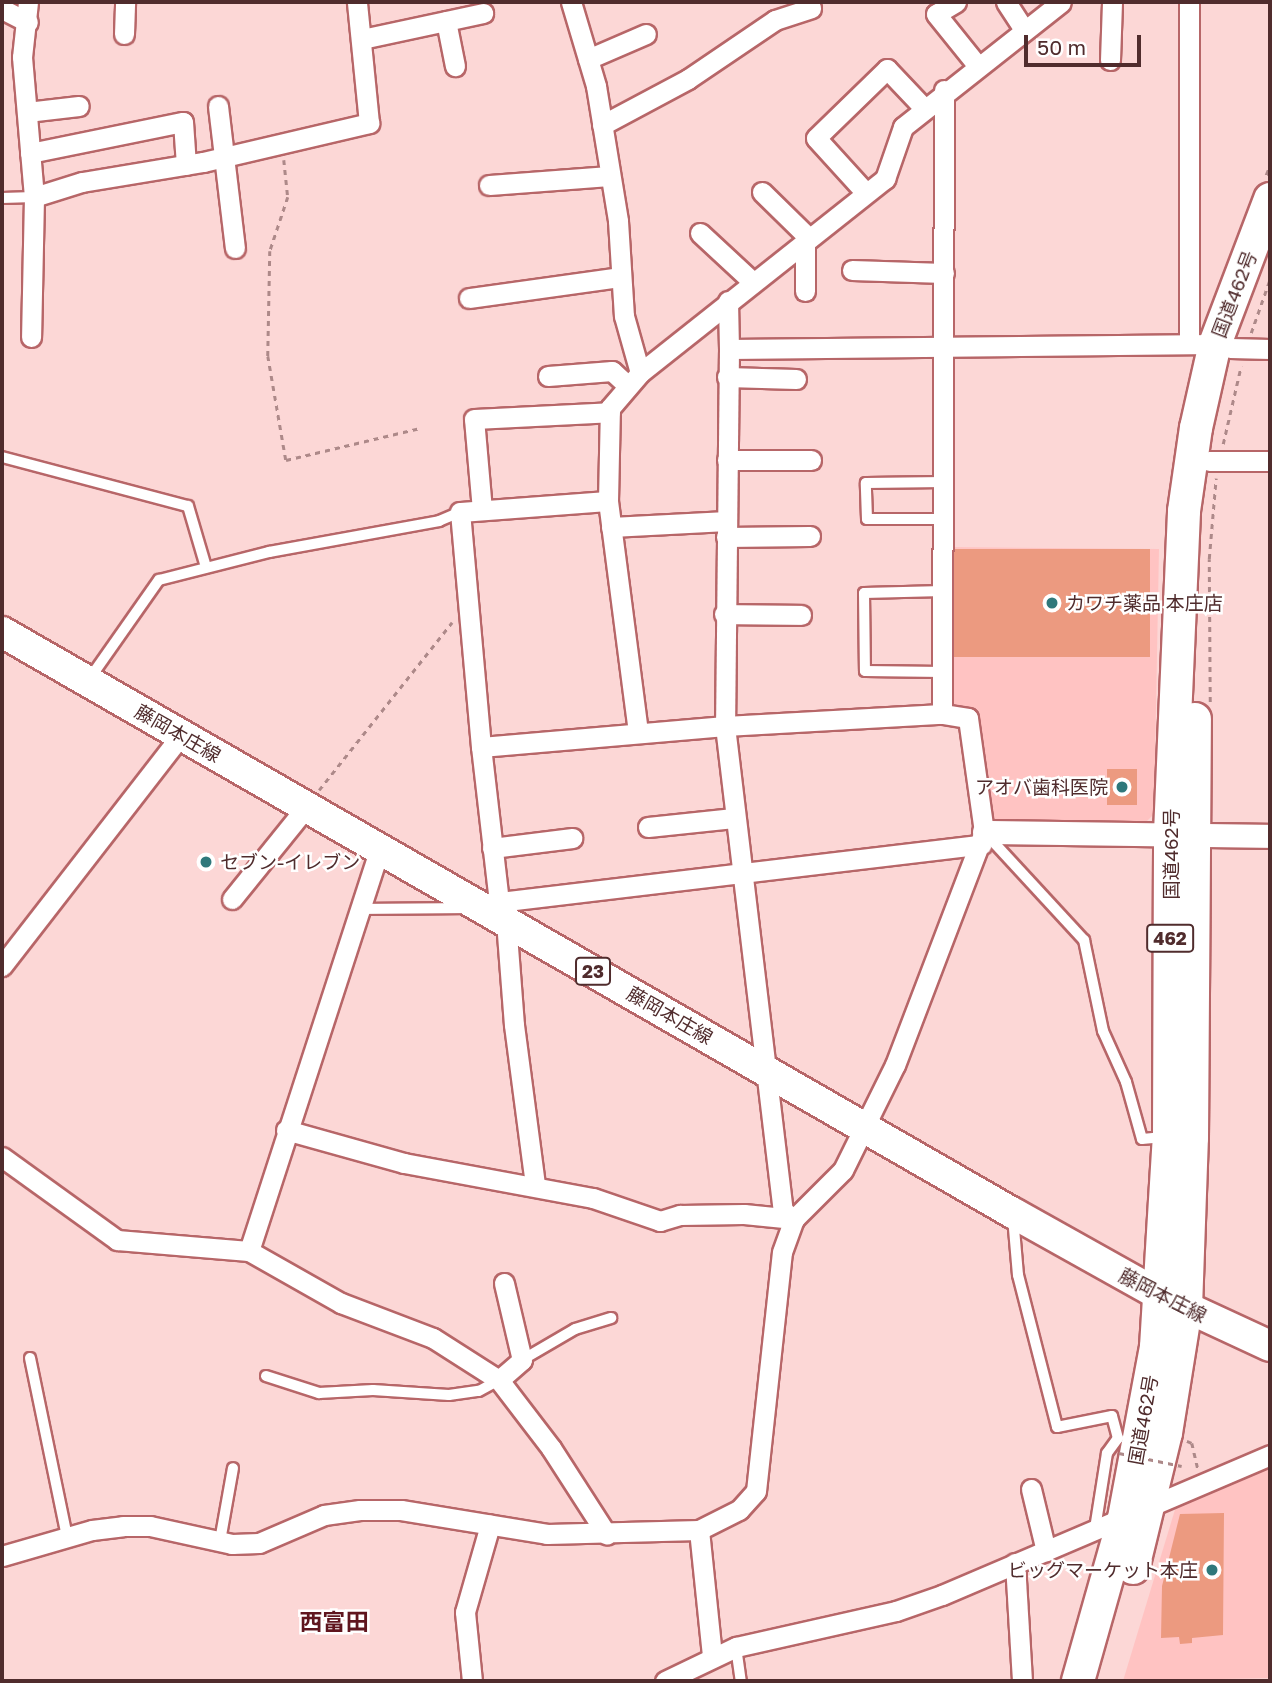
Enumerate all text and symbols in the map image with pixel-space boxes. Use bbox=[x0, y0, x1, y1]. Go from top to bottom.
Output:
scale bar bbox=[1027, 21, 1144, 65]
text: 50 m bbox=[1037, 34, 1086, 60]
street label: 国道462号 bbox=[1207, 247, 1261, 341]
place label: カワチ薬品 本庄店 bbox=[1066, 592, 1223, 614]
marker: カワチ薬品 本庄店 bbox=[1044, 595, 1060, 611]
street label: 藤岡本庄線 bbox=[131, 699, 225, 767]
place label: アオバ歯科医院 bbox=[975, 776, 1108, 798]
marker: アオバ歯科医院 bbox=[1114, 779, 1130, 795]
street label: 国道462号 bbox=[1160, 808, 1182, 900]
place label: セブン-イレブン bbox=[220, 851, 360, 873]
marker: セブン-イレブン bbox=[198, 854, 214, 870]
road number: 462 bbox=[1146, 923, 1194, 953]
road number: 23 bbox=[574, 956, 612, 986]
street label: 藤岡本庄線 bbox=[623, 981, 717, 1049]
street label: 藤岡本庄線 bbox=[1116, 1263, 1210, 1327]
street label: 国道462号 bbox=[1124, 1373, 1162, 1467]
place label: ビッグマーケット本庄 bbox=[1008, 1559, 1198, 1581]
marker: ビッグマーケット本庄 bbox=[1204, 1562, 1220, 1578]
district label: 西富田 bbox=[300, 1607, 368, 1635]

